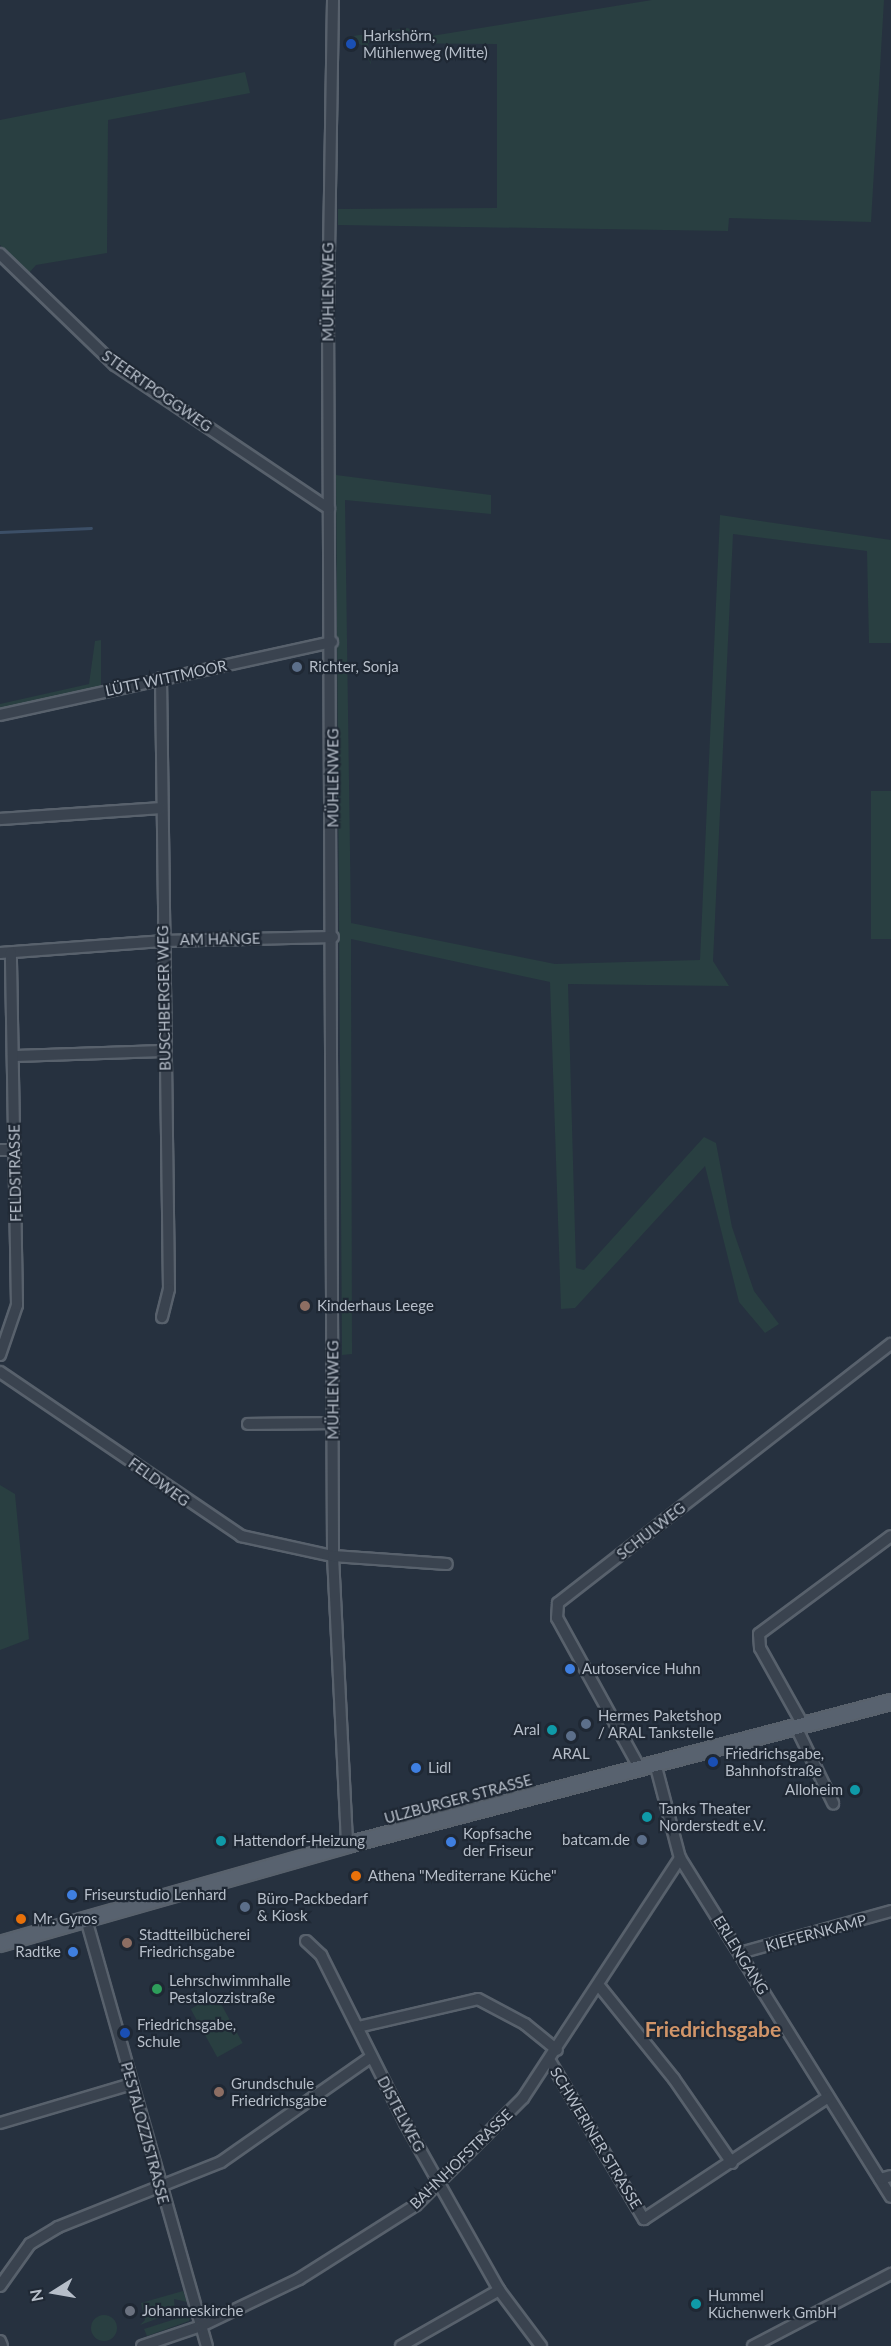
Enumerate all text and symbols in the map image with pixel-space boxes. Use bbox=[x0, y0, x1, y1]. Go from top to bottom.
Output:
place label: Harkshörn, Mühlenweg (Mitte) bbox=[363, 26, 488, 61]
marker: Harkshörn, Mühlenweg (Mitte) bbox=[344, 37, 358, 51]
street label: MÜHLENWEG bbox=[319, 242, 337, 342]
street label: STEERTPOGGWEG bbox=[99, 346, 215, 436]
street label: LÜTT WITTMOOR bbox=[103, 656, 229, 700]
place label: Richter, Sonja bbox=[309, 658, 399, 676]
marker: Richter, Sonja bbox=[290, 660, 304, 674]
street label: MÜHLENWEG bbox=[324, 728, 342, 828]
street label: BUSCHBERGER WEG bbox=[154, 925, 174, 1071]
street label: AM HANGE bbox=[180, 929, 260, 949]
street label: FELDSTRASSE bbox=[5, 1124, 25, 1222]
place label: Kinderhaus Leege bbox=[317, 1297, 434, 1315]
marker: Kinderhaus Leege bbox=[298, 1299, 312, 1313]
street label: MÜHLENWEG bbox=[324, 1340, 342, 1440]
street label: FELDWEG bbox=[125, 1454, 193, 1510]
street label: SCHULWEG bbox=[613, 1499, 689, 1563]
place label: Autoservice Huhn bbox=[582, 1660, 701, 1678]
marker: Autoservice Huhn bbox=[563, 1662, 577, 1676]
place label: Hermes Paketshop / ARAL Tankstelle bbox=[598, 1706, 722, 1741]
marker: Hermes Paketshop / ARAL Tankstelle bbox=[579, 1717, 593, 1731]
place label: Aral bbox=[514, 1721, 540, 1739]
marker: Aral bbox=[545, 1723, 559, 1737]
marker: ARAL bbox=[564, 1729, 578, 1743]
place label: Friedrichsgabe, Bahnhofstraße bbox=[725, 1744, 824, 1779]
place label: ARAL bbox=[552, 1745, 590, 1763]
marker: Friedrichsgabe, Bahnhofstraße bbox=[706, 1755, 720, 1769]
place label: Lidl bbox=[428, 1759, 451, 1777]
marker: Lidl bbox=[409, 1761, 423, 1775]
street label: ULZBURGER STRASSE bbox=[382, 1771, 534, 1827]
place label: Alloheim bbox=[785, 1781, 843, 1799]
marker: Alloheim bbox=[848, 1783, 862, 1797]
place label: Tanks Theater Norderstedt e.V. bbox=[659, 1799, 766, 1834]
marker: Tanks Theater Norderstedt e.V. bbox=[640, 1810, 654, 1824]
place label: Kopfsache der Friseur bbox=[463, 1824, 534, 1859]
place label: batcam.de bbox=[562, 1831, 630, 1849]
place label: Hattendorf-Heizung bbox=[233, 1832, 365, 1850]
marker: batcam.de bbox=[635, 1833, 649, 1847]
marker: Hattendorf-Heizung bbox=[214, 1834, 228, 1848]
marker: Kopfsache der Friseur bbox=[444, 1835, 458, 1849]
place label: Athena "Mediterrane Küche" bbox=[368, 1867, 557, 1885]
marker: Athena "Mediterrane Küche" bbox=[349, 1869, 363, 1883]
place label: Friseurstudio Lenhard bbox=[84, 1886, 227, 1904]
marker: Friseurstudio Lenhard bbox=[65, 1888, 79, 1902]
place label: Büro-Packbedarf & Kiosk bbox=[257, 1889, 368, 1924]
marker: Büro-Packbedarf & Kiosk bbox=[238, 1900, 252, 1914]
place label: Mr. Gyros bbox=[33, 1910, 98, 1928]
street label: KIEFERNKAMP bbox=[764, 1911, 868, 1955]
marker: Mr. Gyros bbox=[14, 1912, 28, 1926]
street label: ERLENGANG bbox=[710, 1912, 772, 1998]
place label: Stadtteilbücherei Friedrichsgabe bbox=[139, 1925, 250, 1960]
marker: Stadtteilbücherei Friedrichsgabe bbox=[120, 1936, 134, 1950]
place label: Radtke bbox=[15, 1943, 61, 1961]
marker: Radtke bbox=[66, 1945, 80, 1959]
place label: Lehrschwimmhalle Pestalozzistraße bbox=[169, 1971, 291, 2006]
marker: Lehrschwimmhalle Pestalozzistraße bbox=[150, 1982, 164, 1996]
place label: Friedrichsgabe, Schule bbox=[137, 2015, 236, 2050]
district label: Friedrichsgabe bbox=[645, 2016, 781, 2042]
marker: Friedrichsgabe, Schule bbox=[118, 2026, 132, 2040]
street label: PESTALOZZISTRASSE bbox=[117, 2060, 173, 2206]
street label: SCHWERINER STRASSE bbox=[547, 2064, 645, 2212]
street label: DISTELWEG bbox=[374, 2073, 428, 2155]
place label: Grundschule Friedrichsgabe bbox=[231, 2074, 327, 2109]
marker: Grundschule Friedrichsgabe bbox=[212, 2085, 226, 2099]
street label: BAHNHOFSTRASSE bbox=[406, 2105, 516, 2213]
north arrow bbox=[24, 2262, 84, 2322]
place label: Hummel Küchenwerk GmbH bbox=[708, 2286, 837, 2321]
text: N bbox=[25, 2288, 46, 2303]
marker: Hummel Küchenwerk GmbH bbox=[689, 2297, 703, 2311]
place label: Johanneskirche bbox=[142, 2302, 243, 2320]
marker: Johanneskirche bbox=[123, 2304, 137, 2318]

